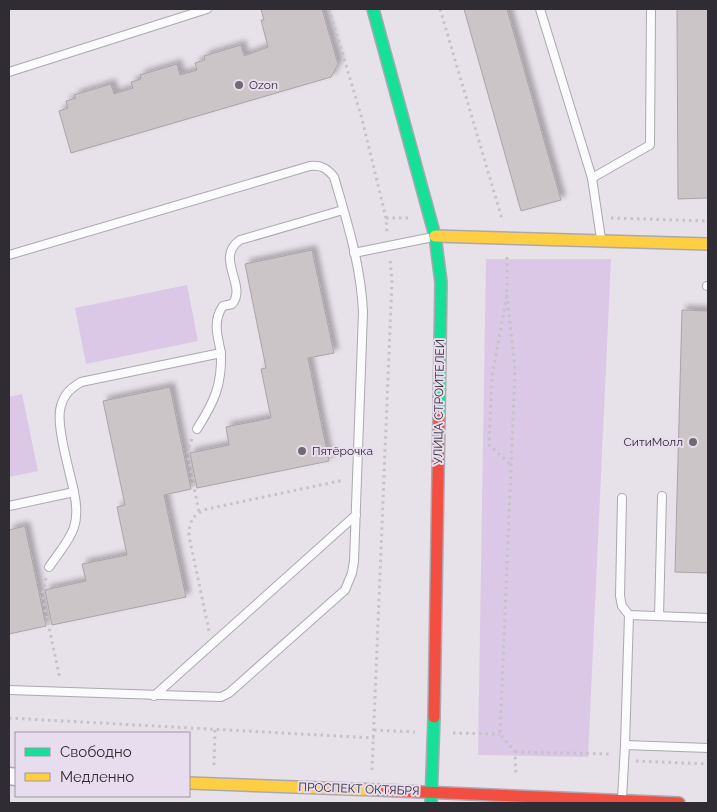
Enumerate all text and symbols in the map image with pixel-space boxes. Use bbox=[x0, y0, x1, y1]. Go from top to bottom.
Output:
place label: Ozon bbox=[249, 78, 278, 92]
marker: Ozon bbox=[233, 79, 245, 91]
street label: УЛИЦА СТРОИТЕЛЕЙ bbox=[431, 339, 447, 465]
place label: СитиМолл bbox=[624, 435, 683, 449]
marker: СитиМолл bbox=[687, 436, 699, 448]
place label: Пятёрочка bbox=[312, 444, 373, 458]
marker: Пятёрочка bbox=[296, 445, 308, 457]
legend bbox=[15, 732, 190, 797]
text: Свободно bbox=[60, 743, 132, 761]
text: Медленно bbox=[60, 768, 134, 786]
street label: ПРОСПЕКТ ОКТЯБРЯ bbox=[298, 780, 420, 798]

